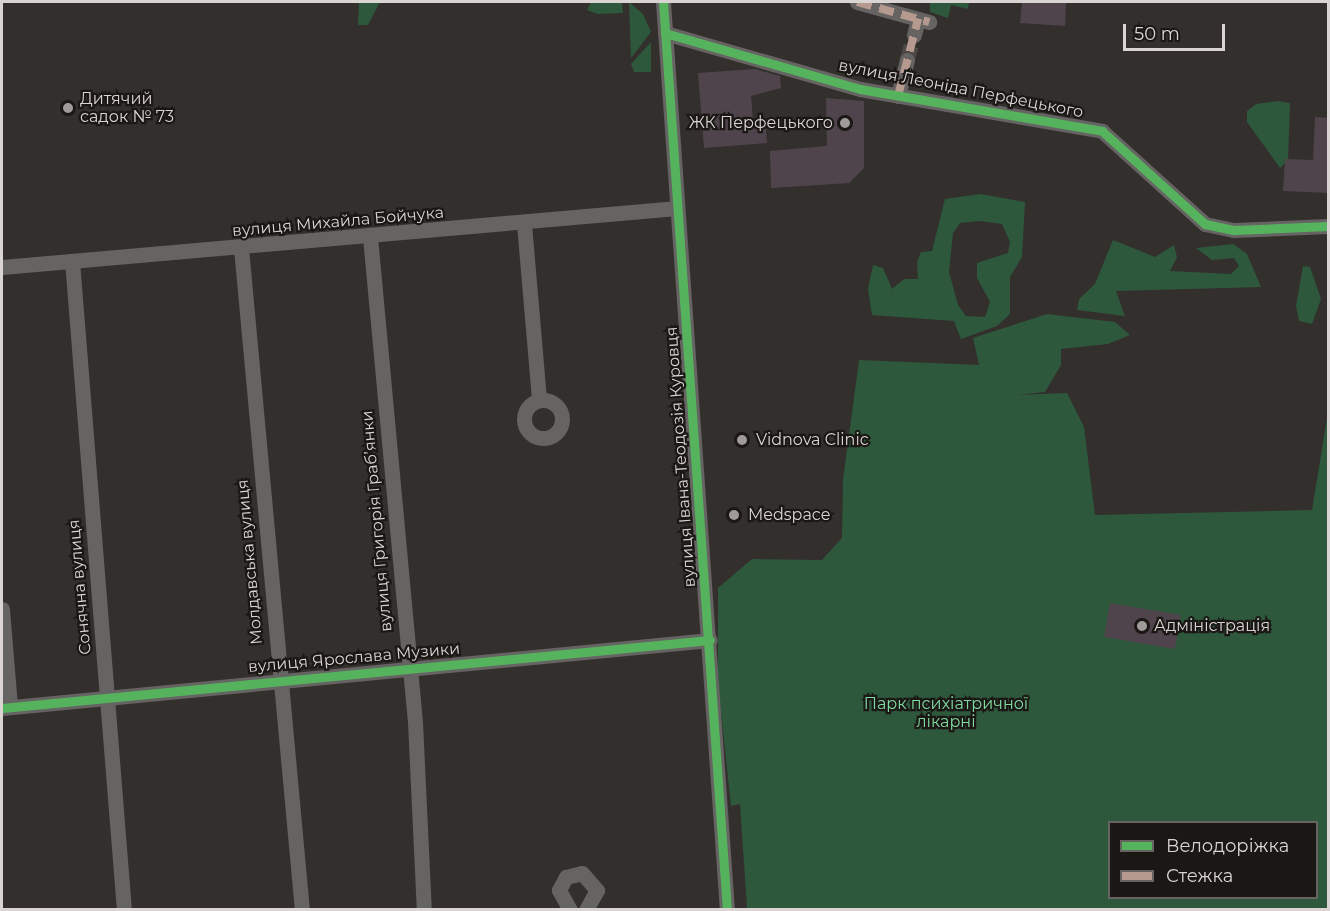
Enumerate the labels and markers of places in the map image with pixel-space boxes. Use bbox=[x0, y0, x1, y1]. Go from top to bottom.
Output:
place label: Дитячий садок № 73 bbox=[80, 89, 174, 127]
marker: Дитячий садок № 73 bbox=[61, 101, 75, 115]
place label: ЖК Перфецького bbox=[689, 113, 833, 133]
marker: ЖК Перфецького bbox=[838, 116, 852, 130]
place label: Vidnova Clinic bbox=[756, 430, 869, 450]
marker: Vidnova Clinic bbox=[733, 431, 751, 449]
place label: Medspace bbox=[748, 505, 830, 525]
marker: Medspace bbox=[725, 506, 743, 524]
place label: Адміністрація bbox=[1154, 616, 1270, 636]
marker: Адміністрація bbox=[1135, 619, 1149, 633]

